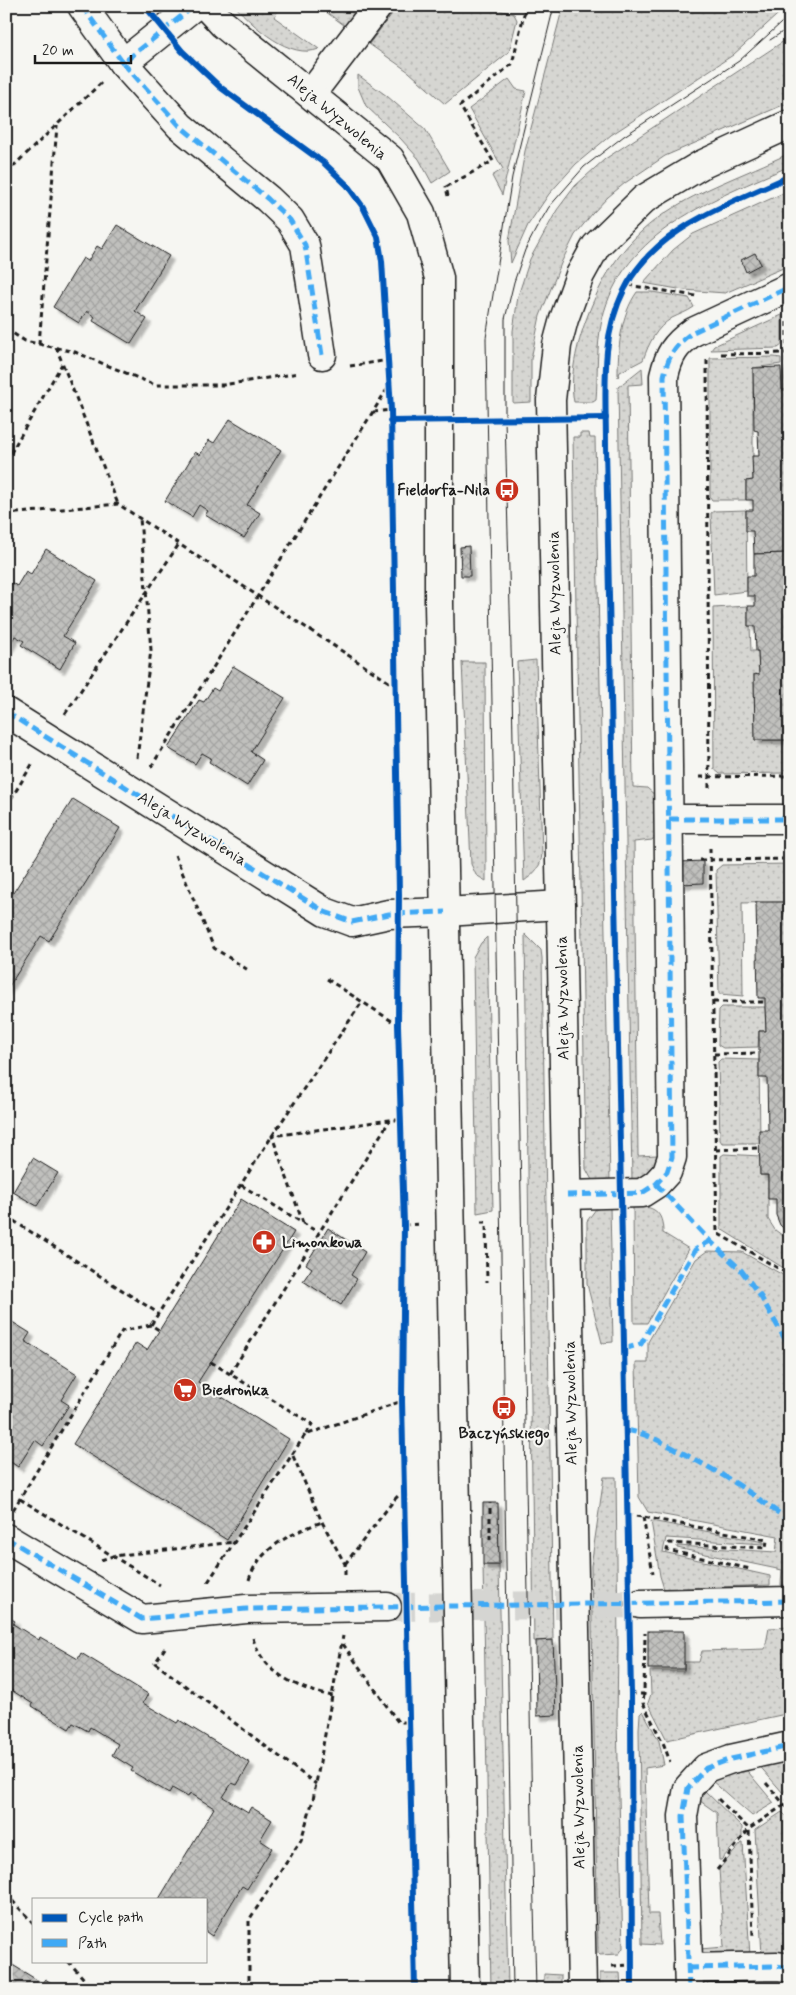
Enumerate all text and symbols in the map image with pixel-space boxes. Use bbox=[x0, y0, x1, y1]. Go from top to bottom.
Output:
scale bar bbox=[35, 32, 131, 64]
text: 20 m bbox=[42, 41, 74, 61]
street label: Aleja Wyzwolenia bbox=[283, 69, 391, 165]
bus stop icon: Fieldorfa-Nila bbox=[494, 477, 520, 503]
place label: Fieldorfa-Nila bbox=[397, 480, 490, 501]
street label: Aleja Wyzwolenia bbox=[543, 531, 567, 655]
street label: Aleja Wyzwolenia bbox=[134, 787, 250, 871]
street label: Aleja Wyzwolenia bbox=[551, 936, 575, 1060]
pharmacy icon: Limonkowa bbox=[251, 1229, 277, 1255]
place label: Limonkowa bbox=[282, 1232, 362, 1253]
street label: Aleja Wyzwolenia bbox=[559, 1341, 583, 1465]
supermarket icon: Biedronka bbox=[172, 1377, 198, 1403]
place label: Biedronka bbox=[202, 1380, 269, 1401]
bus stop icon: Baczyńskiego bbox=[491, 1395, 517, 1421]
place label: Baczyńskiego bbox=[459, 1423, 549, 1446]
street label: Aleja Wyzwolenia bbox=[567, 1745, 591, 1869]
legend bbox=[32, 1898, 208, 1962]
text: Cycle path bbox=[78, 1908, 143, 1928]
text: Path bbox=[78, 1934, 107, 1954]

